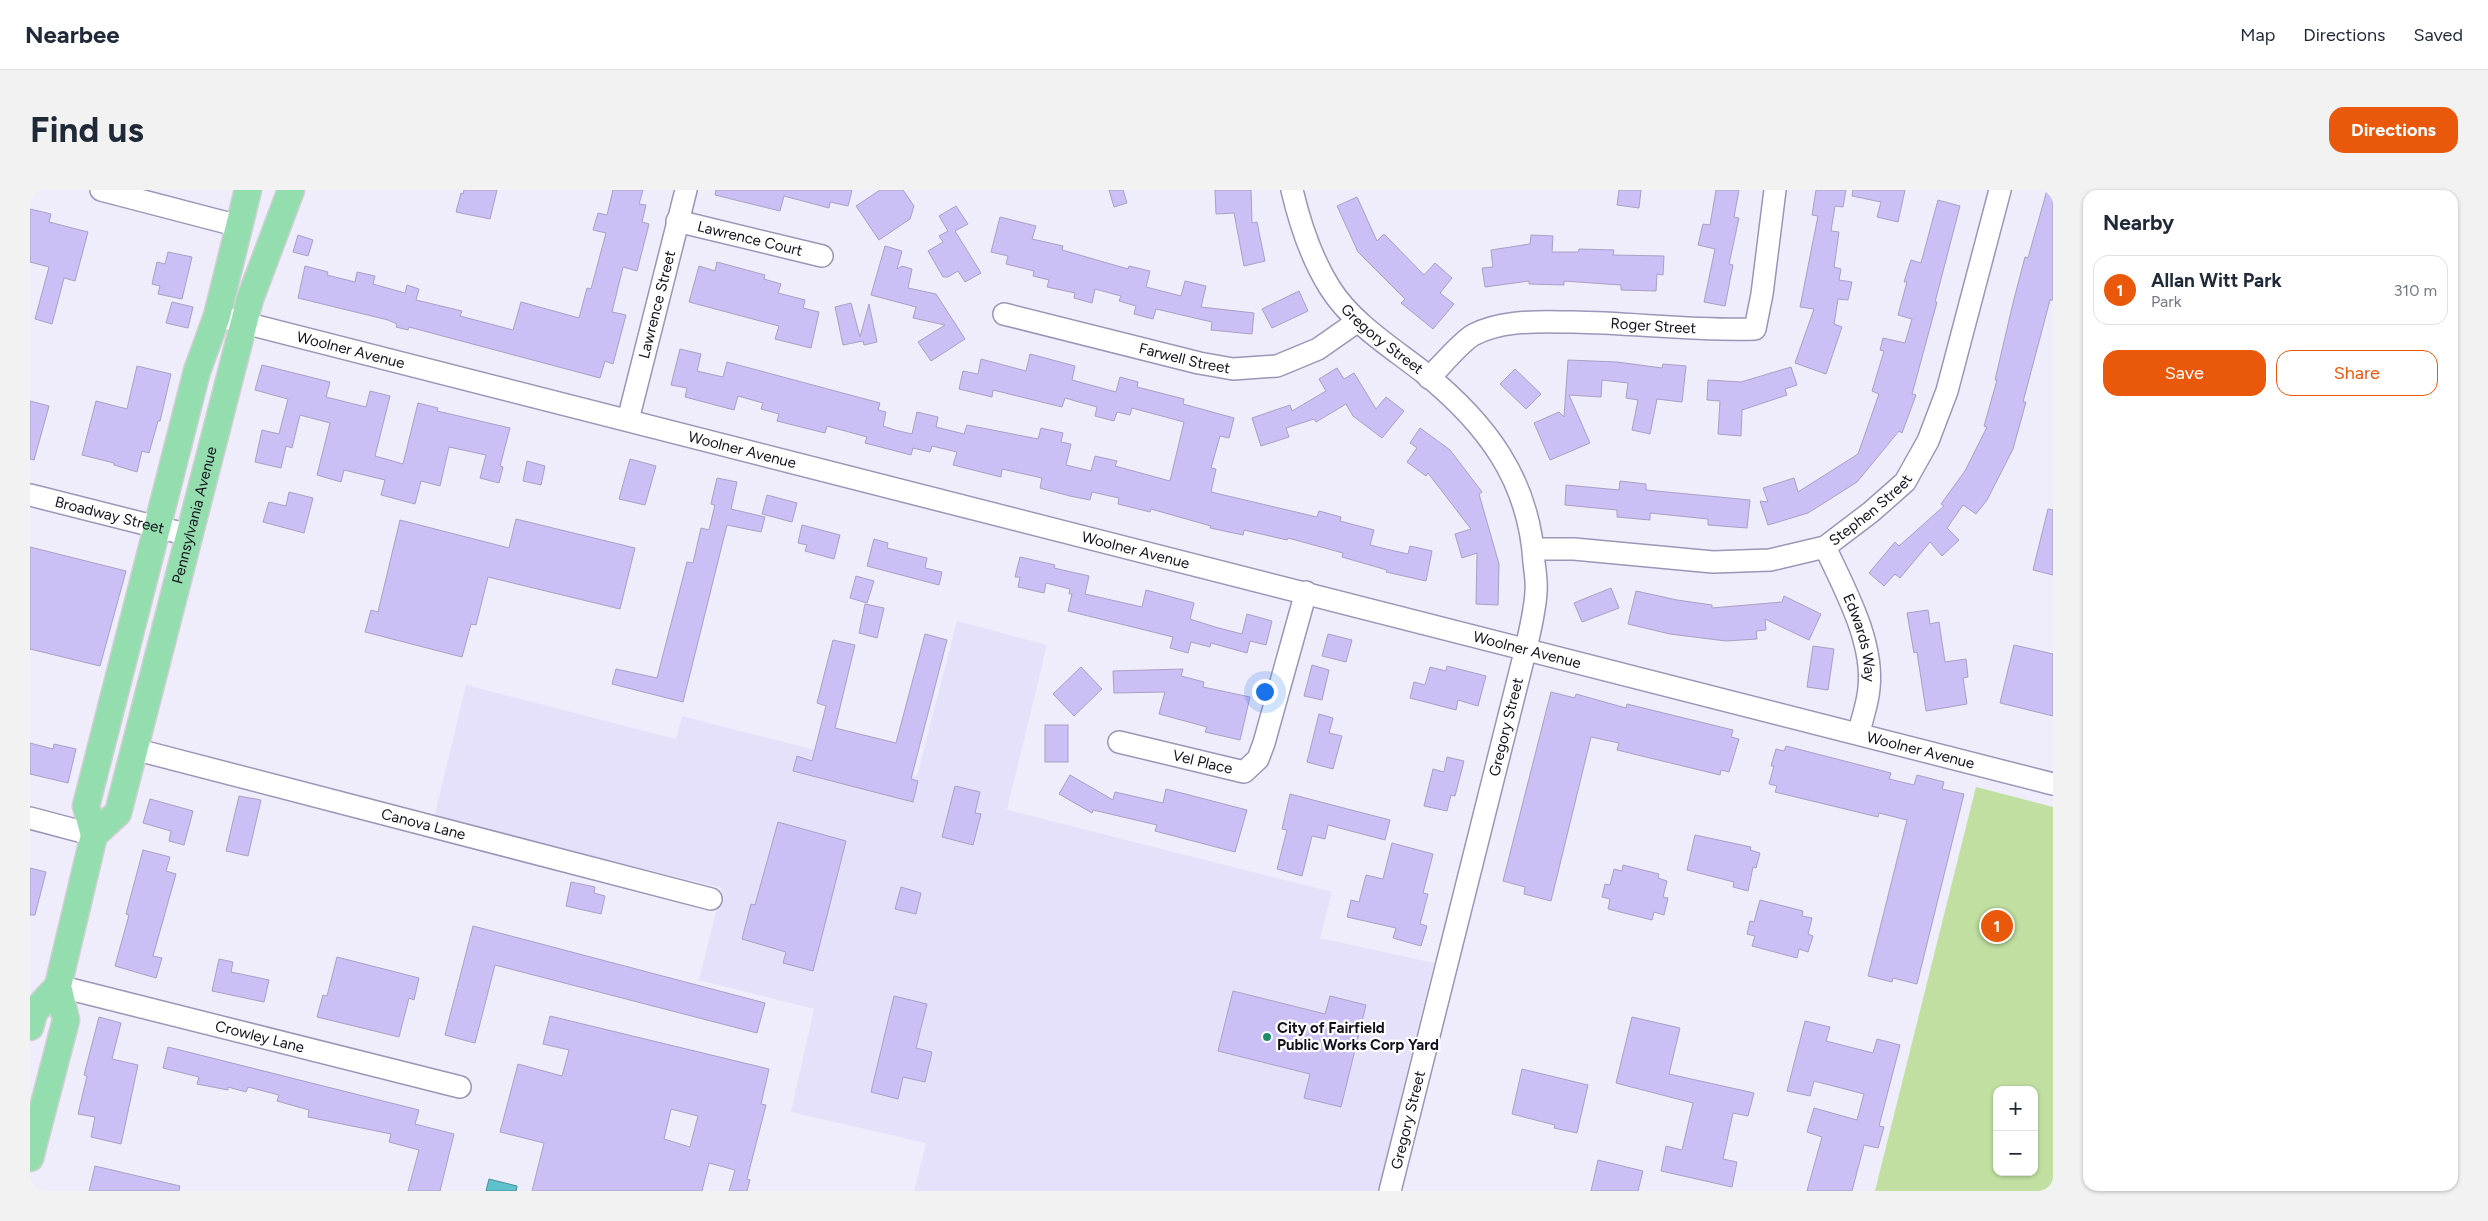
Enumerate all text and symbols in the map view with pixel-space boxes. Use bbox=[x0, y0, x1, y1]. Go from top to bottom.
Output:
text: Nearbee bbox=[25, 20, 120, 49]
text: Map bbox=[2240, 24, 2275, 46]
text: Directions bbox=[2303, 24, 2385, 46]
text: Saved bbox=[2413, 24, 2463, 46]
button: Directions bbox=[2329, 107, 2458, 153]
text: Find us bbox=[30, 109, 144, 151]
text: Nearby bbox=[2103, 210, 2174, 235]
street label: Lawrence Court bbox=[696, 217, 805, 260]
street label: Lawrence Street bbox=[635, 248, 679, 361]
text: Allan Witt Park bbox=[2151, 269, 2282, 292]
text: 1 bbox=[2117, 281, 2123, 300]
text: 310 m bbox=[2394, 281, 2437, 300]
text: Park bbox=[2151, 292, 2181, 311]
street label: Gregory Street bbox=[1337, 300, 1427, 378]
street label: Roger Street bbox=[1610, 314, 1697, 337]
street label: Woolner Avenue bbox=[295, 328, 407, 372]
street label: Farwell Street bbox=[1137, 339, 1232, 377]
button: Save bbox=[2103, 350, 2266, 396]
button: Share bbox=[2276, 350, 2438, 396]
street label: Woolner Avenue bbox=[686, 427, 798, 472]
street label: Pennsylvania Avenue bbox=[168, 445, 221, 586]
street label: Stephen Street bbox=[1826, 471, 1916, 550]
street label: Broadway Street bbox=[53, 493, 166, 538]
street label: Woolner Avenue bbox=[1080, 528, 1191, 573]
street label: Edwards Way bbox=[1839, 591, 1879, 682]
street label: Woolner Avenue bbox=[1471, 628, 1583, 672]
street label: Gregory Street bbox=[1485, 676, 1527, 778]
your location bbox=[1252, 679, 1278, 705]
street label: Woolner Avenue bbox=[1865, 728, 1976, 773]
street label: Vel Place bbox=[1171, 746, 1234, 778]
street label: Canova Lane bbox=[379, 805, 467, 844]
pin: 1 bbox=[1981, 907, 2013, 945]
street label: Crowley Lane bbox=[213, 1017, 306, 1057]
place label: City of Fairfield Public Works Corp Yard bbox=[1277, 1019, 1439, 1054]
marker: City of Fairfield Public Works Corp Yard bbox=[1261, 1031, 1273, 1043]
street label: Gregory Street bbox=[1387, 1069, 1429, 1171]
map controls bbox=[1993, 1086, 2038, 1176]
button: + bbox=[1993, 1086, 2038, 1131]
button: − bbox=[1993, 1131, 2038, 1176]

